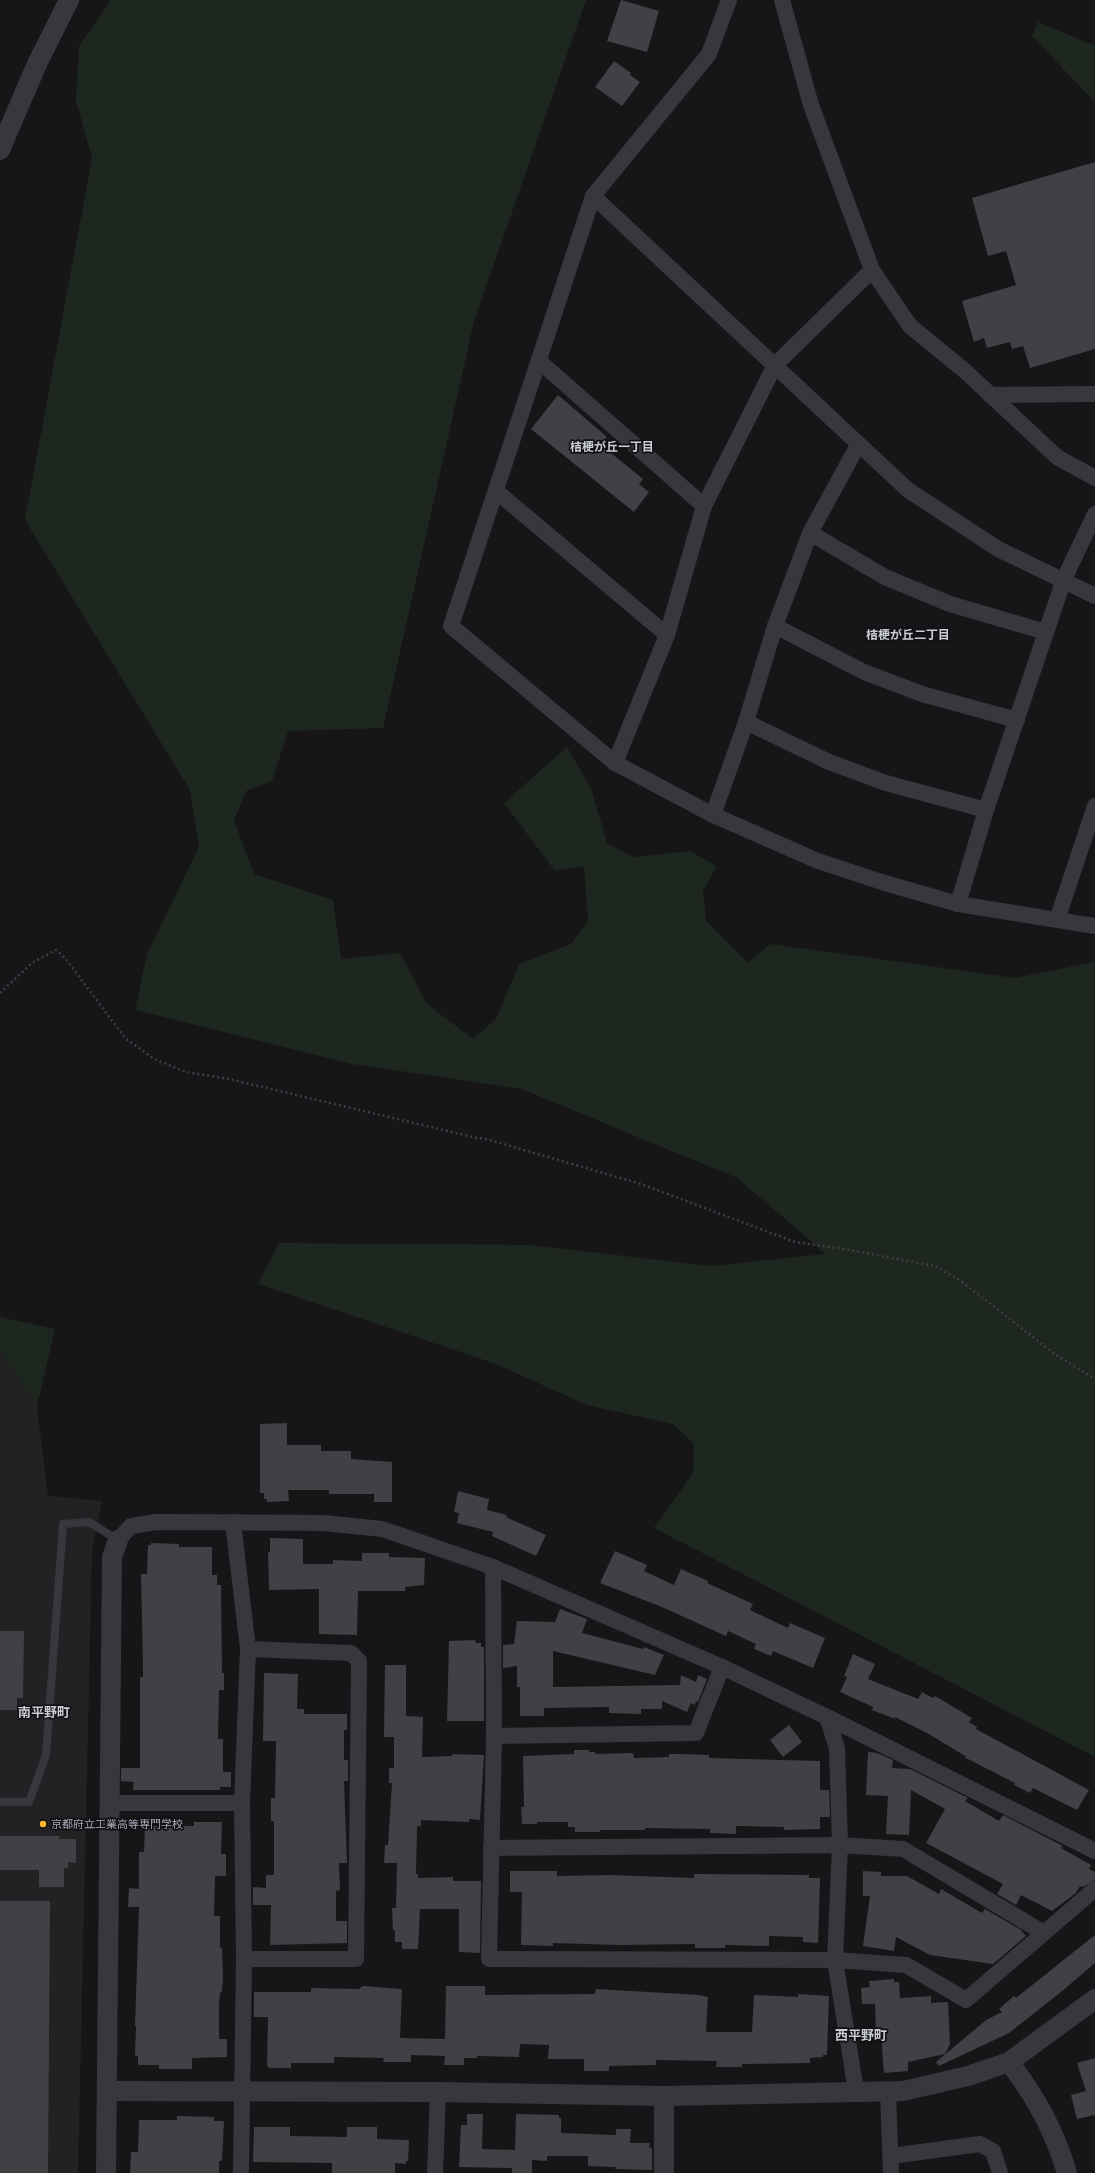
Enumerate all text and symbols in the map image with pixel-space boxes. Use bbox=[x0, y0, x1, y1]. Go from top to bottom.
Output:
district label: 桔梗が丘一丁目 bbox=[570, 439, 654, 455]
district label: 桔梗が丘二丁目 bbox=[866, 627, 950, 643]
district label: 南平野町 bbox=[18, 1704, 70, 1721]
place label: 京都府立工業高等専門学校 bbox=[51, 1817, 183, 1831]
marker: 京都府立工業高等専門学校 bbox=[38, 1819, 48, 1829]
district label: 西平野町 bbox=[835, 2027, 887, 2044]

